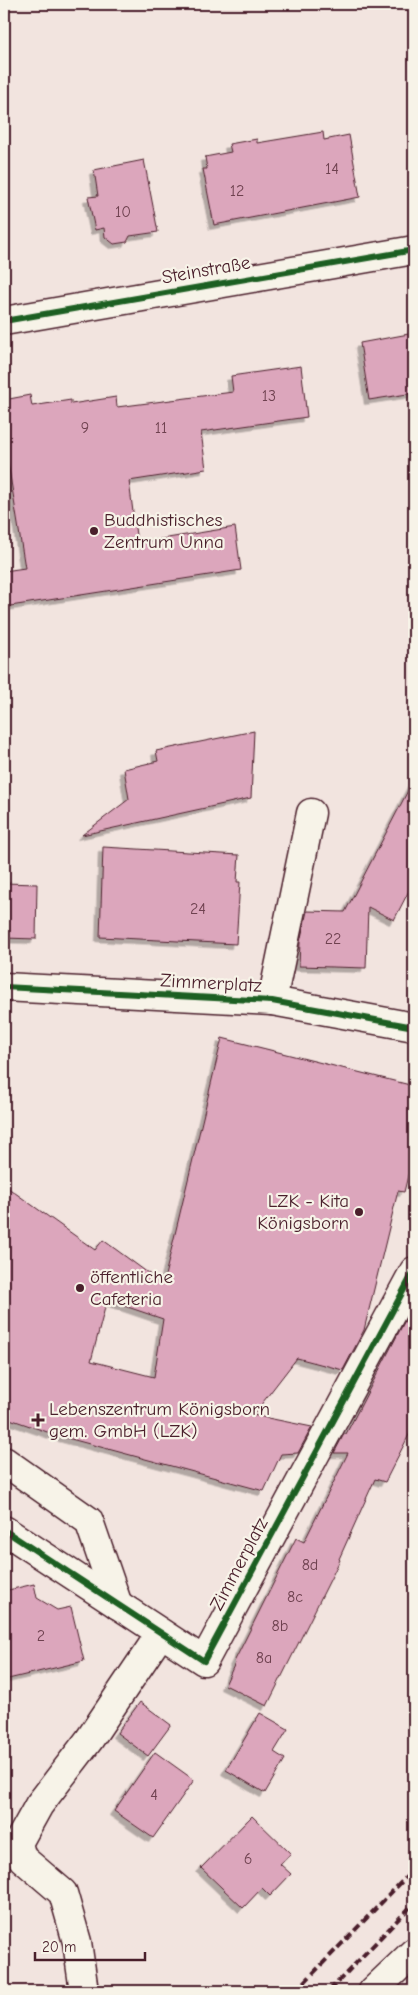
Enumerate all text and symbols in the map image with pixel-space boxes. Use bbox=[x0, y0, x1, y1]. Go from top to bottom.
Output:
house number: 14 bbox=[325, 160, 339, 178]
house number: 12 bbox=[230, 182, 244, 200]
house number: 10 bbox=[115, 203, 131, 221]
street label: Steinstraße bbox=[160, 251, 252, 289]
house number: 13 bbox=[262, 387, 276, 405]
house number: 9 bbox=[81, 419, 89, 437]
house number: 11 bbox=[155, 419, 167, 437]
place label: Buddhistisches Zentrum Unna bbox=[104, 509, 224, 553]
marker: Buddhistisches Zentrum Unna bbox=[88, 525, 100, 537]
house number: 24 bbox=[190, 900, 206, 918]
house number: 22 bbox=[325, 930, 341, 948]
street label: Zimmerplatz bbox=[160, 969, 262, 997]
place label: LZK - Kita Königsborn bbox=[257, 1190, 349, 1234]
marker: LZK - Kita Königsborn bbox=[353, 1206, 365, 1218]
place label: öffentliche Cafeteria bbox=[90, 1266, 173, 1310]
marker: öffentliche Cafeteria bbox=[74, 1282, 86, 1294]
place label: Lebenszentrum Königsborn gem. GmbH (LZK) bbox=[49, 1398, 270, 1442]
marker: Lebenszentrum Königsborn gem. GmbH (LZK) bbox=[31, 1413, 45, 1427]
street label: Zimmerplatz bbox=[205, 1514, 273, 1614]
house number: 8d bbox=[302, 1556, 318, 1574]
house number: 8c bbox=[287, 1588, 303, 1606]
house number: 8b bbox=[272, 1617, 288, 1635]
house number: 2 bbox=[37, 1627, 45, 1645]
house number: 8a bbox=[256, 1649, 272, 1667]
house number: 4 bbox=[150, 1786, 158, 1804]
house number: 6 bbox=[244, 1850, 252, 1868]
scale bar bbox=[35, 1930, 145, 1962]
text: 20 m bbox=[42, 1938, 76, 1956]

